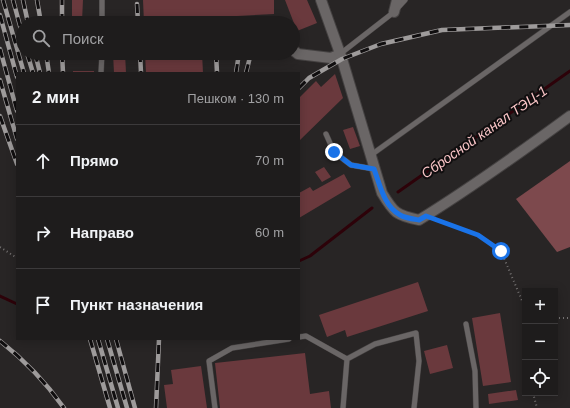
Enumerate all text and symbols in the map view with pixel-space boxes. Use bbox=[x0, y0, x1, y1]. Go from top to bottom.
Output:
search box bbox=[16, 16, 300, 60]
icon: search bbox=[30, 27, 52, 49]
text: Поиск bbox=[62, 30, 104, 47]
water label: Сбросной канал ТЭЦ-1 bbox=[418, 82, 550, 182]
text: 2 мин bbox=[32, 88, 79, 107]
text: Пешком · 130 m bbox=[187, 91, 284, 106]
route end bbox=[325, 143, 343, 161]
icon: ahead bbox=[32, 150, 54, 172]
text: Прямо bbox=[70, 152, 119, 169]
text: 70 m bbox=[255, 153, 284, 168]
icon: right bbox=[32, 222, 54, 244]
text: Направо bbox=[70, 224, 134, 241]
text: 60 m bbox=[255, 225, 284, 240]
route start bbox=[492, 242, 510, 260]
map controls bbox=[522, 288, 558, 396]
button: + bbox=[522, 288, 558, 324]
icon: arrive bbox=[32, 294, 54, 316]
text: Пункт назначения bbox=[70, 296, 203, 313]
button: − bbox=[522, 324, 558, 360]
button: locate bbox=[522, 360, 558, 396]

